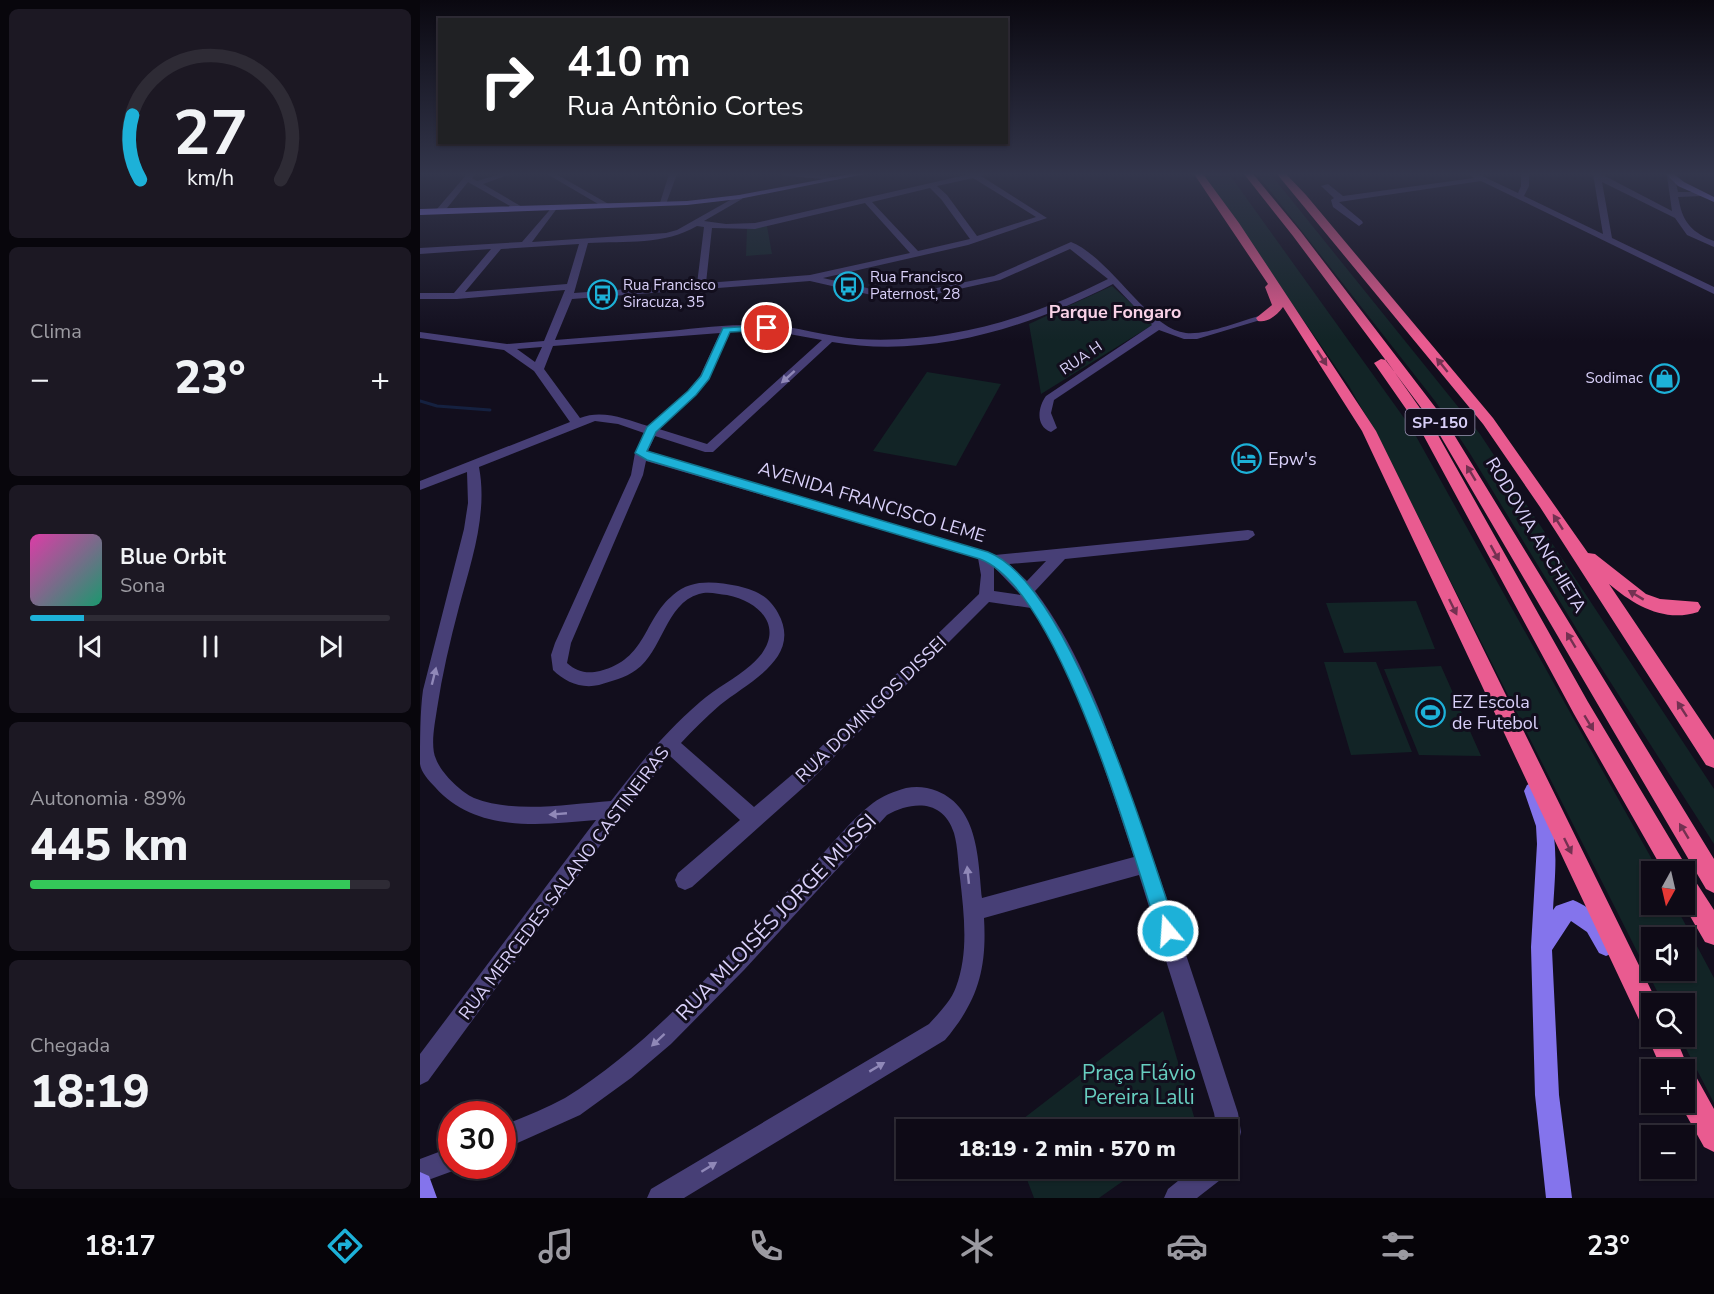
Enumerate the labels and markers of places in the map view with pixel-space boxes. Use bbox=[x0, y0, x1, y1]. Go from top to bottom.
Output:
place label: Rua Francisco Paternost, 28 bbox=[870, 267, 963, 304]
bus stop icon: Rua Francisco Paternost, 28 bbox=[833, 270, 865, 302]
place label: Rua Francisco Siracuza, 35 bbox=[623, 275, 716, 312]
bus stop icon: Rua Francisco Siracuza, 35 bbox=[586, 278, 618, 310]
pin bbox=[741, 302, 792, 353]
shop icon: Sodimac bbox=[1648, 362, 1680, 394]
place label: Sodimac bbox=[1585, 368, 1643, 388]
hotel icon: Epw's bbox=[1231, 443, 1263, 475]
place label: Epw's bbox=[1268, 447, 1317, 471]
place label: EZ Escola de Futebol bbox=[1452, 690, 1539, 735]
sports icon: EZ Escola de Futebol bbox=[1415, 696, 1447, 728]

